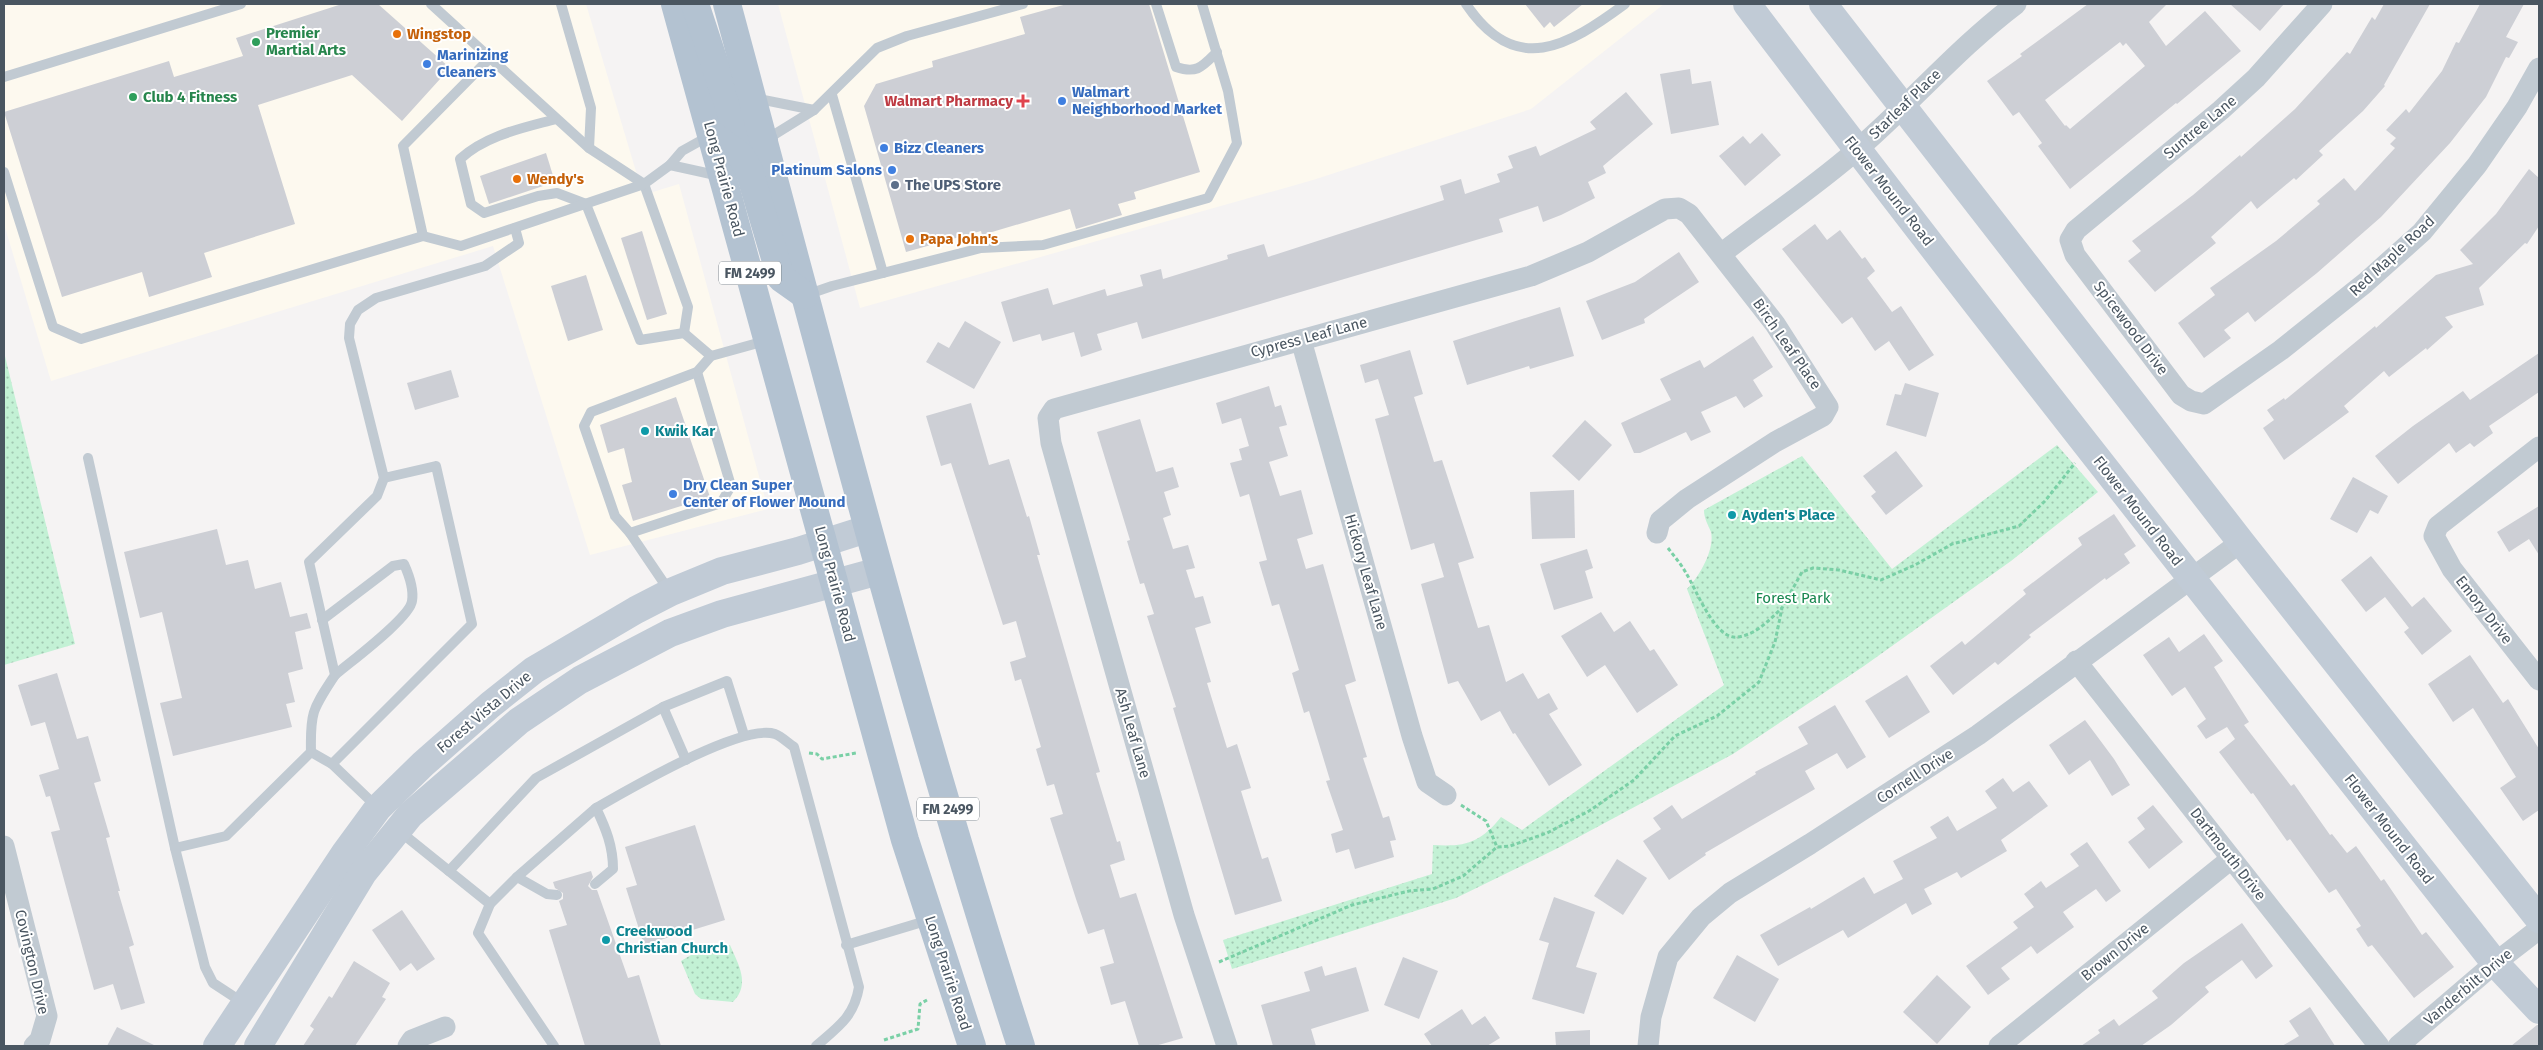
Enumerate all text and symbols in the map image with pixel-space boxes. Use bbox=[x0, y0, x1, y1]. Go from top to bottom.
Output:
place label: Premier Martial Arts bbox=[266, 24, 346, 59]
place label: Wingstop bbox=[407, 25, 471, 43]
marker: Wingstop bbox=[391, 28, 403, 40]
marker: Premier Martial Arts bbox=[250, 36, 262, 48]
place label: Marinizing Cleaners bbox=[437, 46, 509, 81]
marker: Marinizing Cleaners bbox=[421, 58, 433, 70]
street label: Starleaf Place bbox=[1865, 65, 1945, 143]
place label: Walmart Neighborhood Market bbox=[1072, 83, 1222, 118]
place label: Club 4 Fitness bbox=[143, 88, 237, 106]
marker: Club 4 Fitness bbox=[127, 91, 139, 103]
street label: Suntree Lane bbox=[2160, 91, 2240, 163]
place label: Walmart Pharmacy bbox=[885, 92, 1013, 110]
marker: Walmart Pharmacy bbox=[1017, 95, 1029, 107]
marker: Walmart Neighborhood Market bbox=[1056, 95, 1068, 107]
street label: Long Prairie Road bbox=[700, 119, 748, 239]
street label: Flower Mound Road bbox=[1841, 132, 1937, 250]
place label: Bizz Cleaners bbox=[894, 139, 984, 157]
marker: Bizz Cleaners bbox=[878, 142, 890, 154]
place label: Platinum Salons bbox=[771, 161, 882, 179]
marker: Platinum Salons bbox=[886, 164, 898, 176]
place label: Wendy's bbox=[527, 170, 584, 188]
marker: Wendy's bbox=[511, 173, 523, 185]
place label: The UPS Store bbox=[905, 176, 1001, 194]
marker: The UPS Store bbox=[889, 179, 901, 191]
street label: Red Maple Road bbox=[2346, 212, 2438, 300]
place label: Papa John's bbox=[920, 230, 998, 248]
marker: Papa John's bbox=[904, 233, 916, 245]
road number: FM 2499 bbox=[719, 262, 781, 284]
street label: Spicewood Drive bbox=[2090, 278, 2172, 378]
street label: Birch Leaf Place bbox=[1749, 295, 1825, 393]
street label: Cypress Leaf Lane bbox=[1249, 313, 1369, 361]
place label: Kwik Kar bbox=[655, 422, 716, 440]
marker: Kwik Kar bbox=[639, 425, 651, 437]
street label: Flower Mound Road bbox=[2090, 452, 2186, 570]
place label: Dry Clean Super Center of Flower Mound bbox=[683, 476, 845, 511]
marker: Dry Clean Super Center of Flower Mound bbox=[667, 488, 679, 500]
place label: Ayden's Place bbox=[1741, 506, 1835, 524]
marker: Ayden's Place bbox=[1726, 509, 1738, 521]
street label: Hickory Leaf Lane bbox=[1341, 512, 1391, 632]
street label: Long Prairie Road bbox=[811, 524, 859, 644]
street label: Emory Drive bbox=[2452, 572, 2516, 648]
park label: Forest Park bbox=[1755, 589, 1831, 607]
street label: Forest Vista Drive bbox=[433, 667, 535, 757]
street label: Ash Leaf Lane bbox=[1112, 686, 1154, 780]
street label: Cornell Drive bbox=[1873, 745, 1957, 807]
street label: Flower Mound Road bbox=[2341, 770, 2437, 888]
road number: FM 2499 bbox=[917, 798, 979, 821]
street label: Dartmouth Drive bbox=[2186, 804, 2270, 904]
street label: Covington Drive bbox=[11, 908, 53, 1016]
street label: Long Prairie Road bbox=[921, 914, 975, 1032]
street label: Brown Drive bbox=[2078, 919, 2152, 985]
place label: Creekwood Christian Church bbox=[616, 922, 728, 957]
marker: Creekwood Christian Church bbox=[600, 934, 612, 946]
street label: Vanderbilt Drive bbox=[2420, 945, 2516, 1029]

